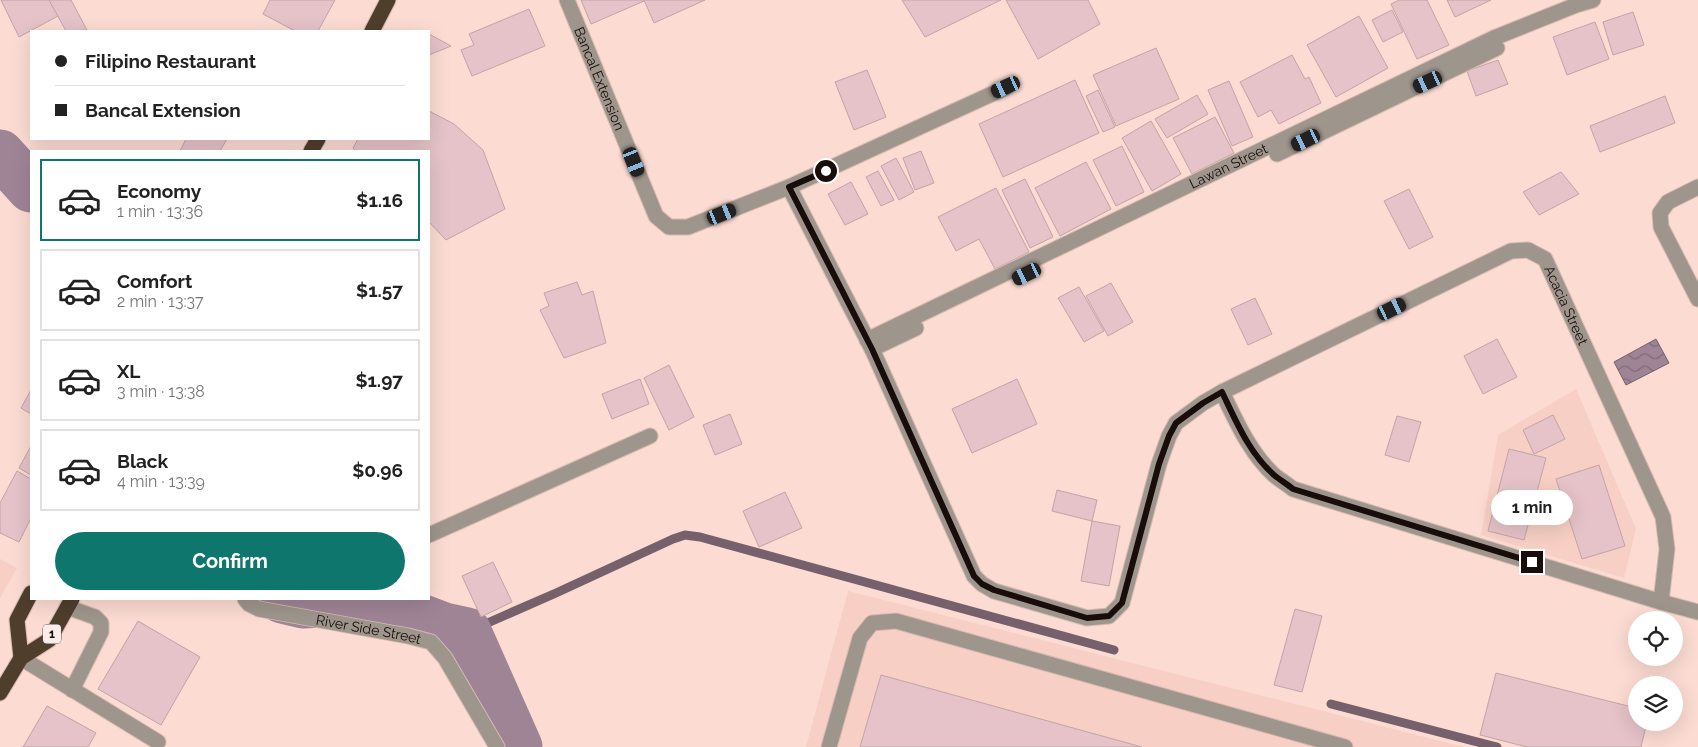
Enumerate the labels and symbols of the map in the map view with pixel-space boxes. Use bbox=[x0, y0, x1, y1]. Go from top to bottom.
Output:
street label: Bancal Extension bbox=[571, 25, 628, 133]
car bbox=[1411, 69, 1444, 95]
car bbox=[989, 74, 1022, 100]
car bbox=[1289, 127, 1322, 153]
street label: Lawan Street bbox=[1187, 140, 1270, 192]
car bbox=[621, 145, 646, 179]
route start bbox=[815, 160, 837, 182]
car bbox=[705, 201, 738, 227]
car bbox=[1010, 261, 1043, 287]
street label: Acacia Street bbox=[1541, 263, 1591, 348]
car bbox=[1375, 296, 1408, 322]
callout: 1 min bbox=[1491, 490, 1573, 524]
route end bbox=[1521, 551, 1543, 573]
street label: River Side Street bbox=[315, 611, 423, 647]
road number: 1 bbox=[43, 624, 61, 644]

